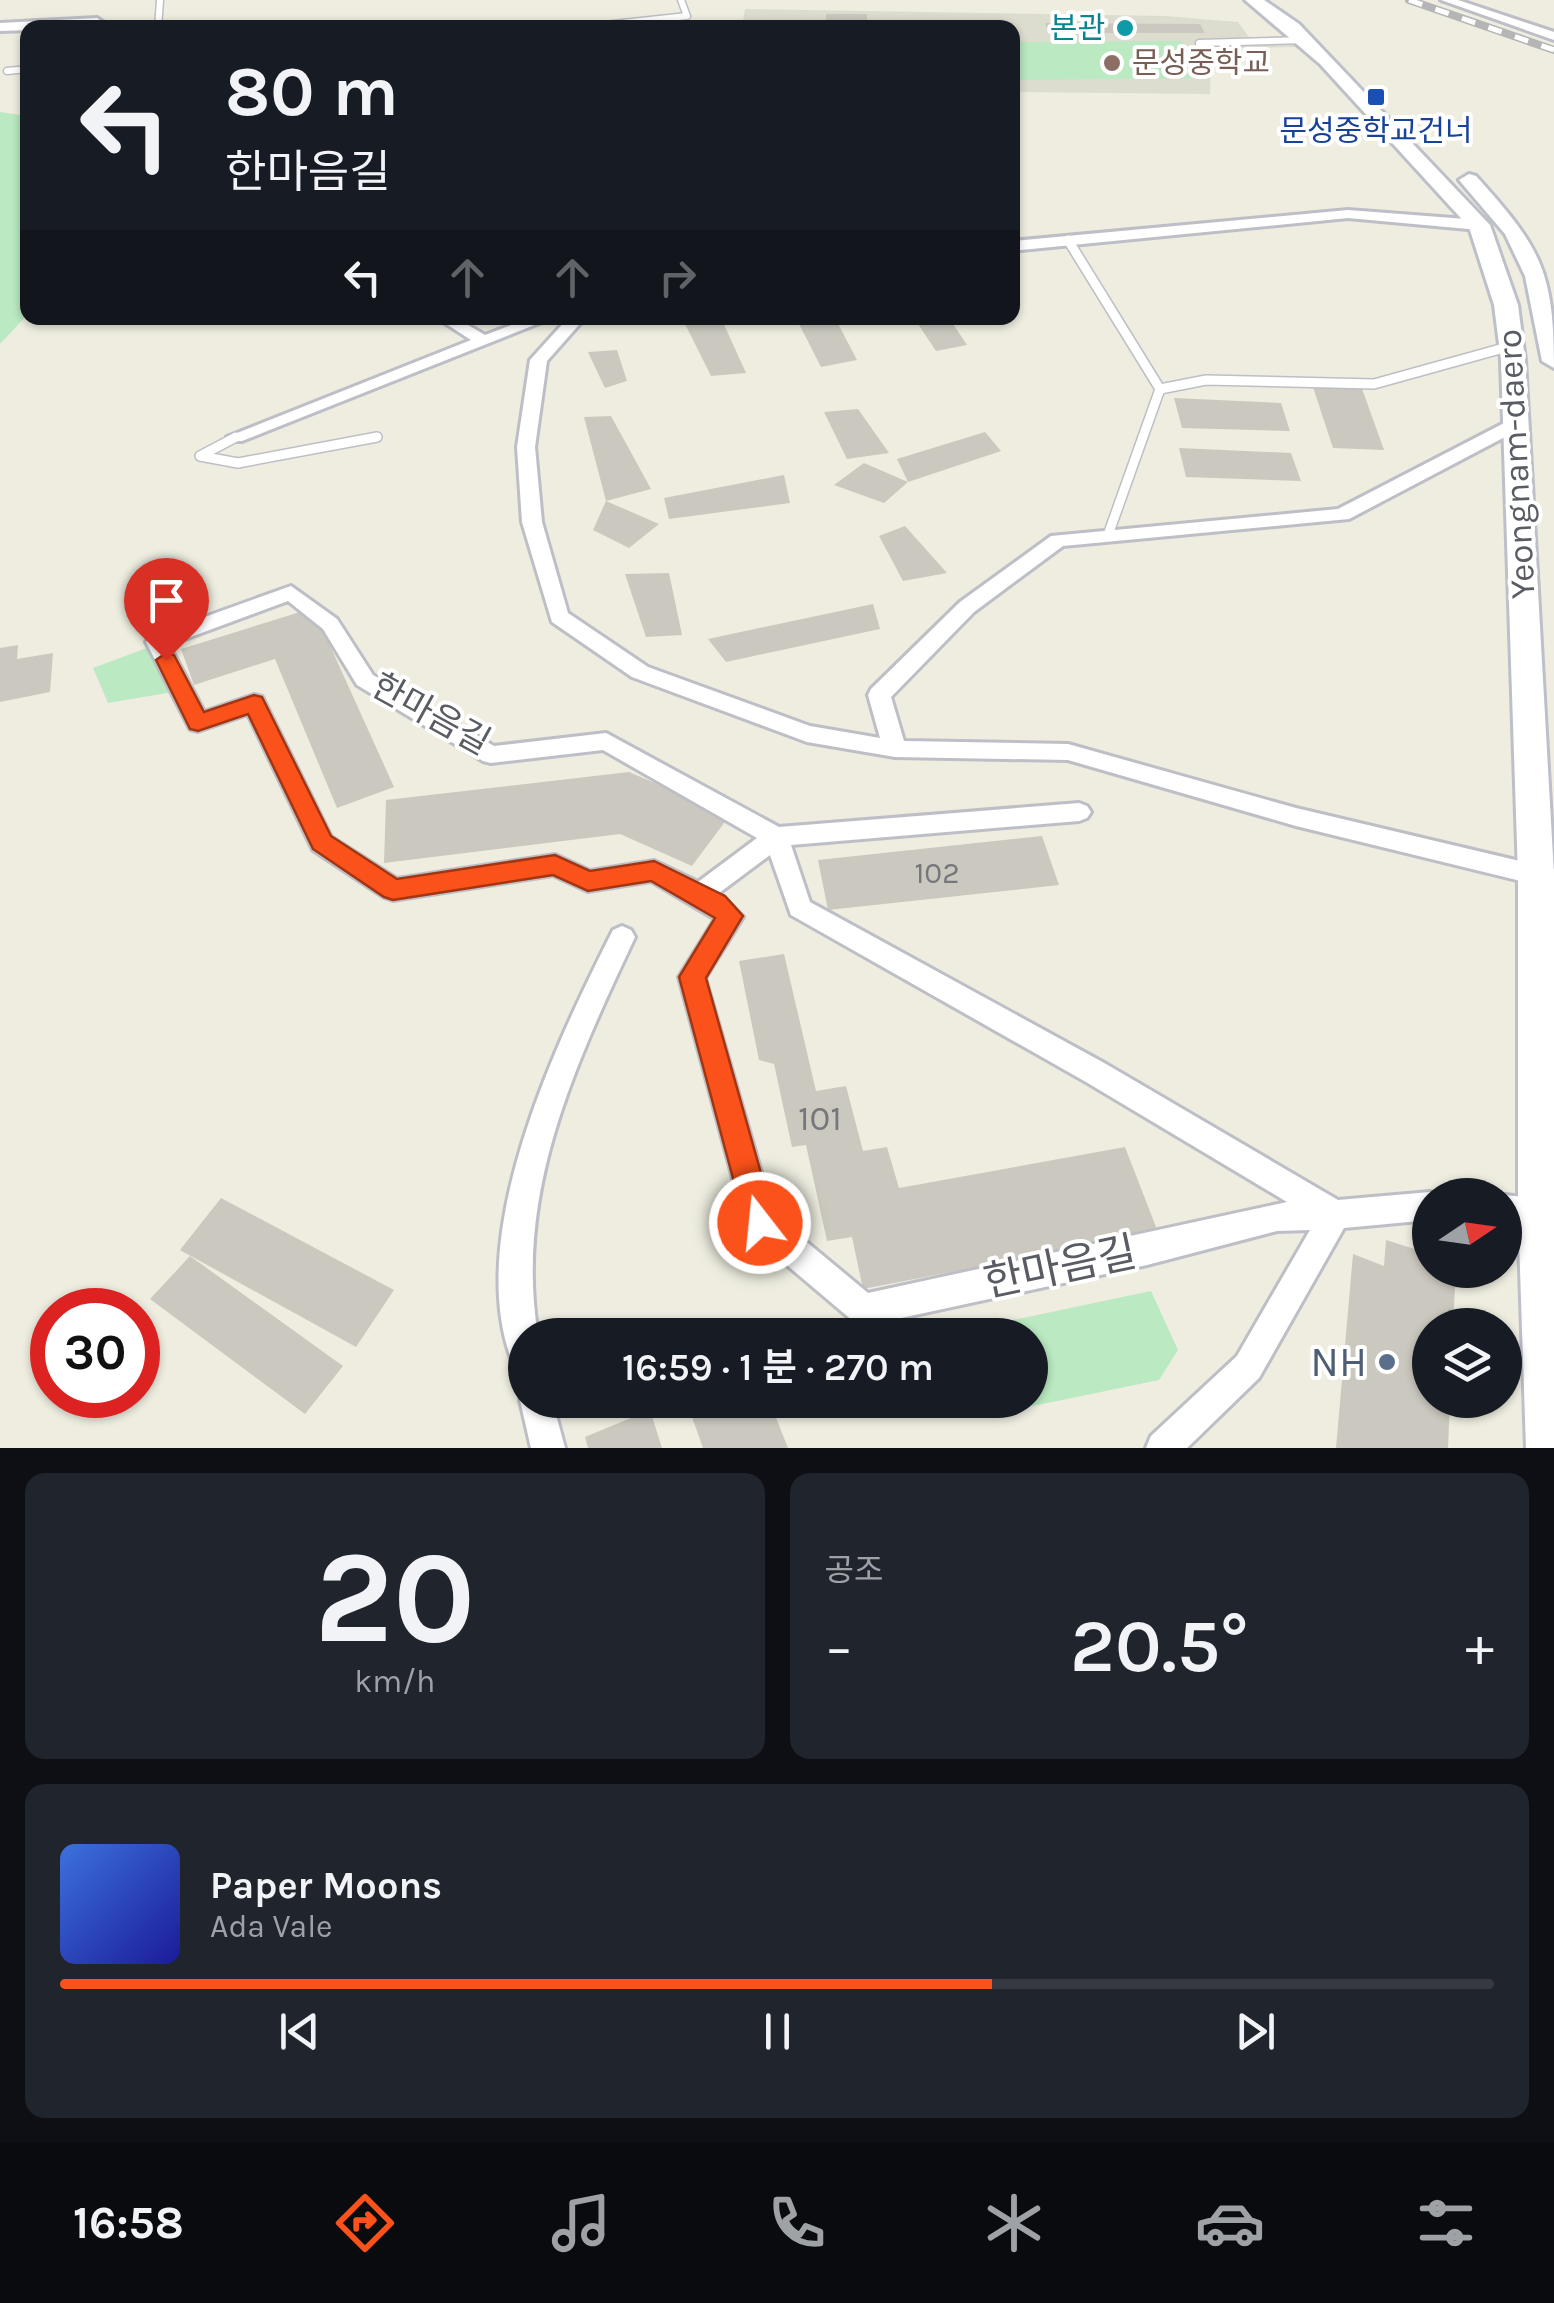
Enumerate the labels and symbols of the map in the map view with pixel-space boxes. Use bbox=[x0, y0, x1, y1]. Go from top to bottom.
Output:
place label: 본관 bbox=[1050, 10, 1105, 46]
marker: 본관 bbox=[1114, 17, 1136, 39]
place label: 문성중학교 bbox=[1132, 45, 1270, 81]
marker: 문성중학교 bbox=[1101, 52, 1123, 74]
marker: 문성중학교건너 bbox=[1365, 86, 1387, 108]
place label: 문성중학교건너 bbox=[1279, 113, 1473, 149]
street label: Yeongnam-daero bbox=[1488, 328, 1544, 600]
pin bbox=[124, 558, 209, 661]
street label: 한마음길 bbox=[365, 665, 497, 763]
house number: 102 bbox=[914, 855, 960, 891]
house number: 101 bbox=[798, 1098, 842, 1139]
position arrow bbox=[708, 1171, 812, 1275]
north arrow bbox=[1412, 1178, 1522, 1288]
street label: 한마음길 bbox=[979, 1226, 1141, 1308]
speed limit sign: 30 bbox=[30, 1288, 160, 1418]
place label: NH bbox=[1310, 1337, 1367, 1387]
marker: NH bbox=[1376, 1351, 1398, 1373]

